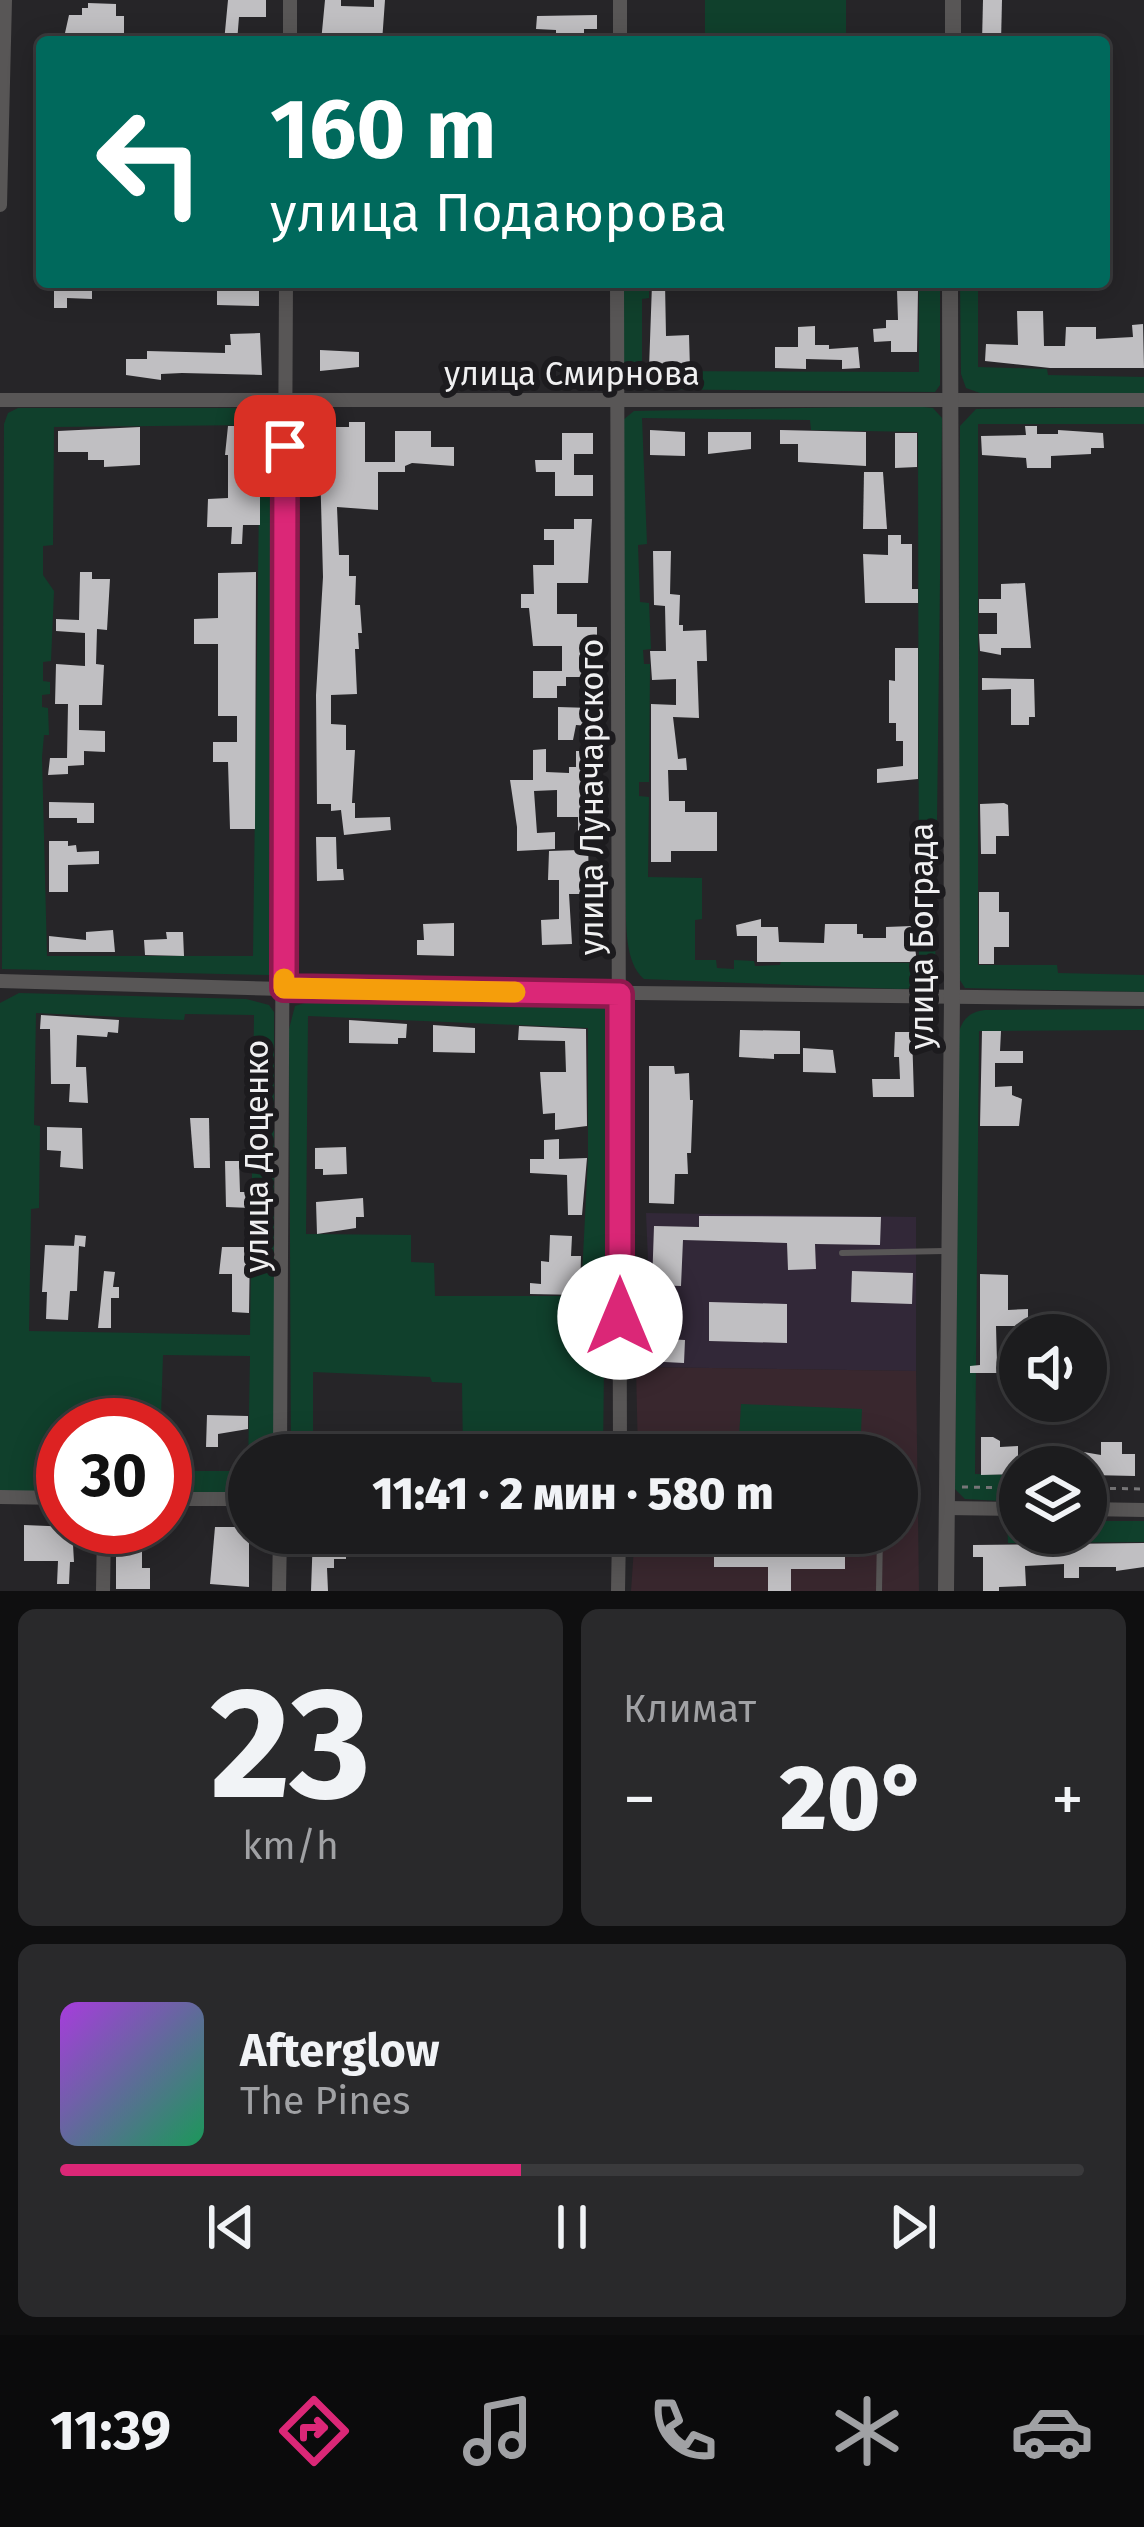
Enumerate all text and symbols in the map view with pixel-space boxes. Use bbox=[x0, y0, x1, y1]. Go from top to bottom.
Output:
text: 160 m bbox=[270, 79, 496, 180]
icon: left bbox=[72, 84, 228, 240]
text: улица Подаюрова bbox=[270, 181, 727, 245]
street label: улица Смирнова bbox=[444, 354, 700, 394]
pin bbox=[234, 395, 336, 497]
icon: arrive bbox=[252, 413, 318, 479]
street label: улица Луначарского bbox=[572, 639, 612, 955]
street label: улица Бограда bbox=[902, 823, 942, 1049]
street label: улица Доценко bbox=[237, 1040, 277, 1272]
position arrow bbox=[557, 1254, 683, 1380]
map controls bbox=[999, 1314, 1107, 1554]
button: sound bbox=[999, 1314, 1107, 1422]
speed limit sign: 30 bbox=[36, 1398, 192, 1554]
button: layers bbox=[999, 1446, 1107, 1554]
text: 11:41 · 2 мин · 580 m bbox=[372, 1467, 774, 1521]
text: 23 bbox=[210, 1651, 371, 1838]
text: Климат bbox=[623, 1686, 756, 1732]
text: 20° bbox=[780, 1745, 927, 1853]
text: − bbox=[623, 1760, 656, 1839]
text: + bbox=[1051, 1760, 1084, 1839]
text: km/h bbox=[242, 1823, 339, 1869]
text: Afterglow bbox=[240, 2024, 439, 2078]
text: The Pines bbox=[240, 2078, 411, 2124]
icon: previous bbox=[198, 2194, 264, 2260]
icon: pause bbox=[539, 2194, 605, 2260]
icon: next bbox=[880, 2194, 946, 2260]
icon: directions bbox=[272, 2389, 356, 2473]
icon: music bbox=[456, 2389, 540, 2473]
icon: phone bbox=[641, 2389, 725, 2473]
icon: climate bbox=[825, 2389, 909, 2473]
icon: car bbox=[1010, 2389, 1094, 2473]
text: 11:39 bbox=[50, 2399, 171, 2463]

